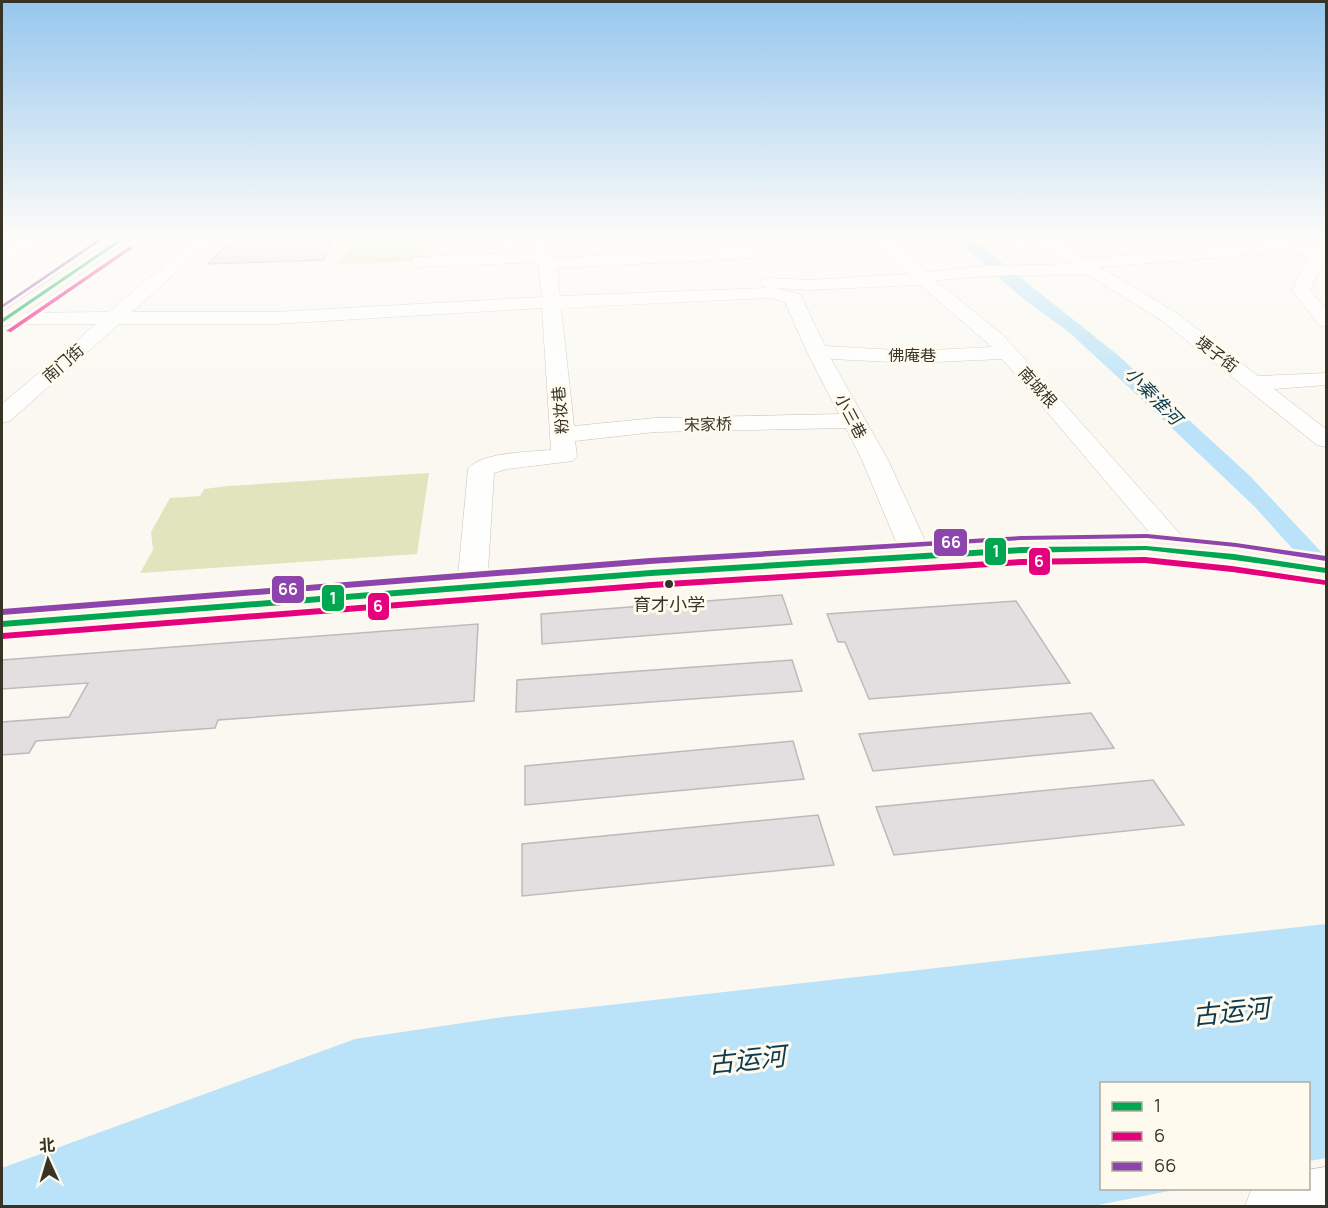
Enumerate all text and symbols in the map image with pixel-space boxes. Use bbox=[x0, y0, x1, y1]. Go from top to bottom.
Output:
street label: 埂子街 bbox=[1191, 331, 1243, 377]
street label: 南门街 bbox=[38, 339, 88, 387]
street label: 佛庵巷 bbox=[888, 344, 936, 366]
water label: 小秦淮河 bbox=[1120, 361, 1189, 432]
street label: 南城根 bbox=[1014, 362, 1062, 412]
street label: 粉妆巷 bbox=[547, 385, 573, 435]
street label: 小三巷 bbox=[830, 390, 872, 442]
street label: 宋家桥 bbox=[684, 413, 732, 435]
line badge: 66 bbox=[933, 528, 968, 557]
text: 66 bbox=[941, 531, 961, 553]
line badge: 1 bbox=[984, 537, 1007, 566]
text: 1 bbox=[992, 540, 1000, 562]
line badge: 6 bbox=[1028, 547, 1051, 576]
text: 6 bbox=[1034, 550, 1044, 572]
line badge: 66 bbox=[271, 575, 305, 604]
text: 66 bbox=[278, 578, 298, 600]
marker: 育才小学 bbox=[663, 578, 675, 590]
line badge: 1 bbox=[321, 584, 345, 612]
text: 1 bbox=[329, 587, 337, 609]
line badge: 6 bbox=[367, 592, 390, 621]
place label: 育才小学 bbox=[633, 592, 705, 616]
text: 6 bbox=[373, 595, 383, 617]
water label: 古运河 bbox=[1190, 989, 1277, 1033]
water label: 古运河 bbox=[706, 1037, 793, 1081]
legend bbox=[1100, 1082, 1310, 1190]
text: 1 bbox=[1154, 1093, 1161, 1117]
text: 6 bbox=[1154, 1123, 1165, 1147]
north arrow bbox=[18, 1130, 78, 1190]
text: 北 bbox=[38, 1134, 56, 1157]
text: 66 bbox=[1154, 1153, 1176, 1177]

